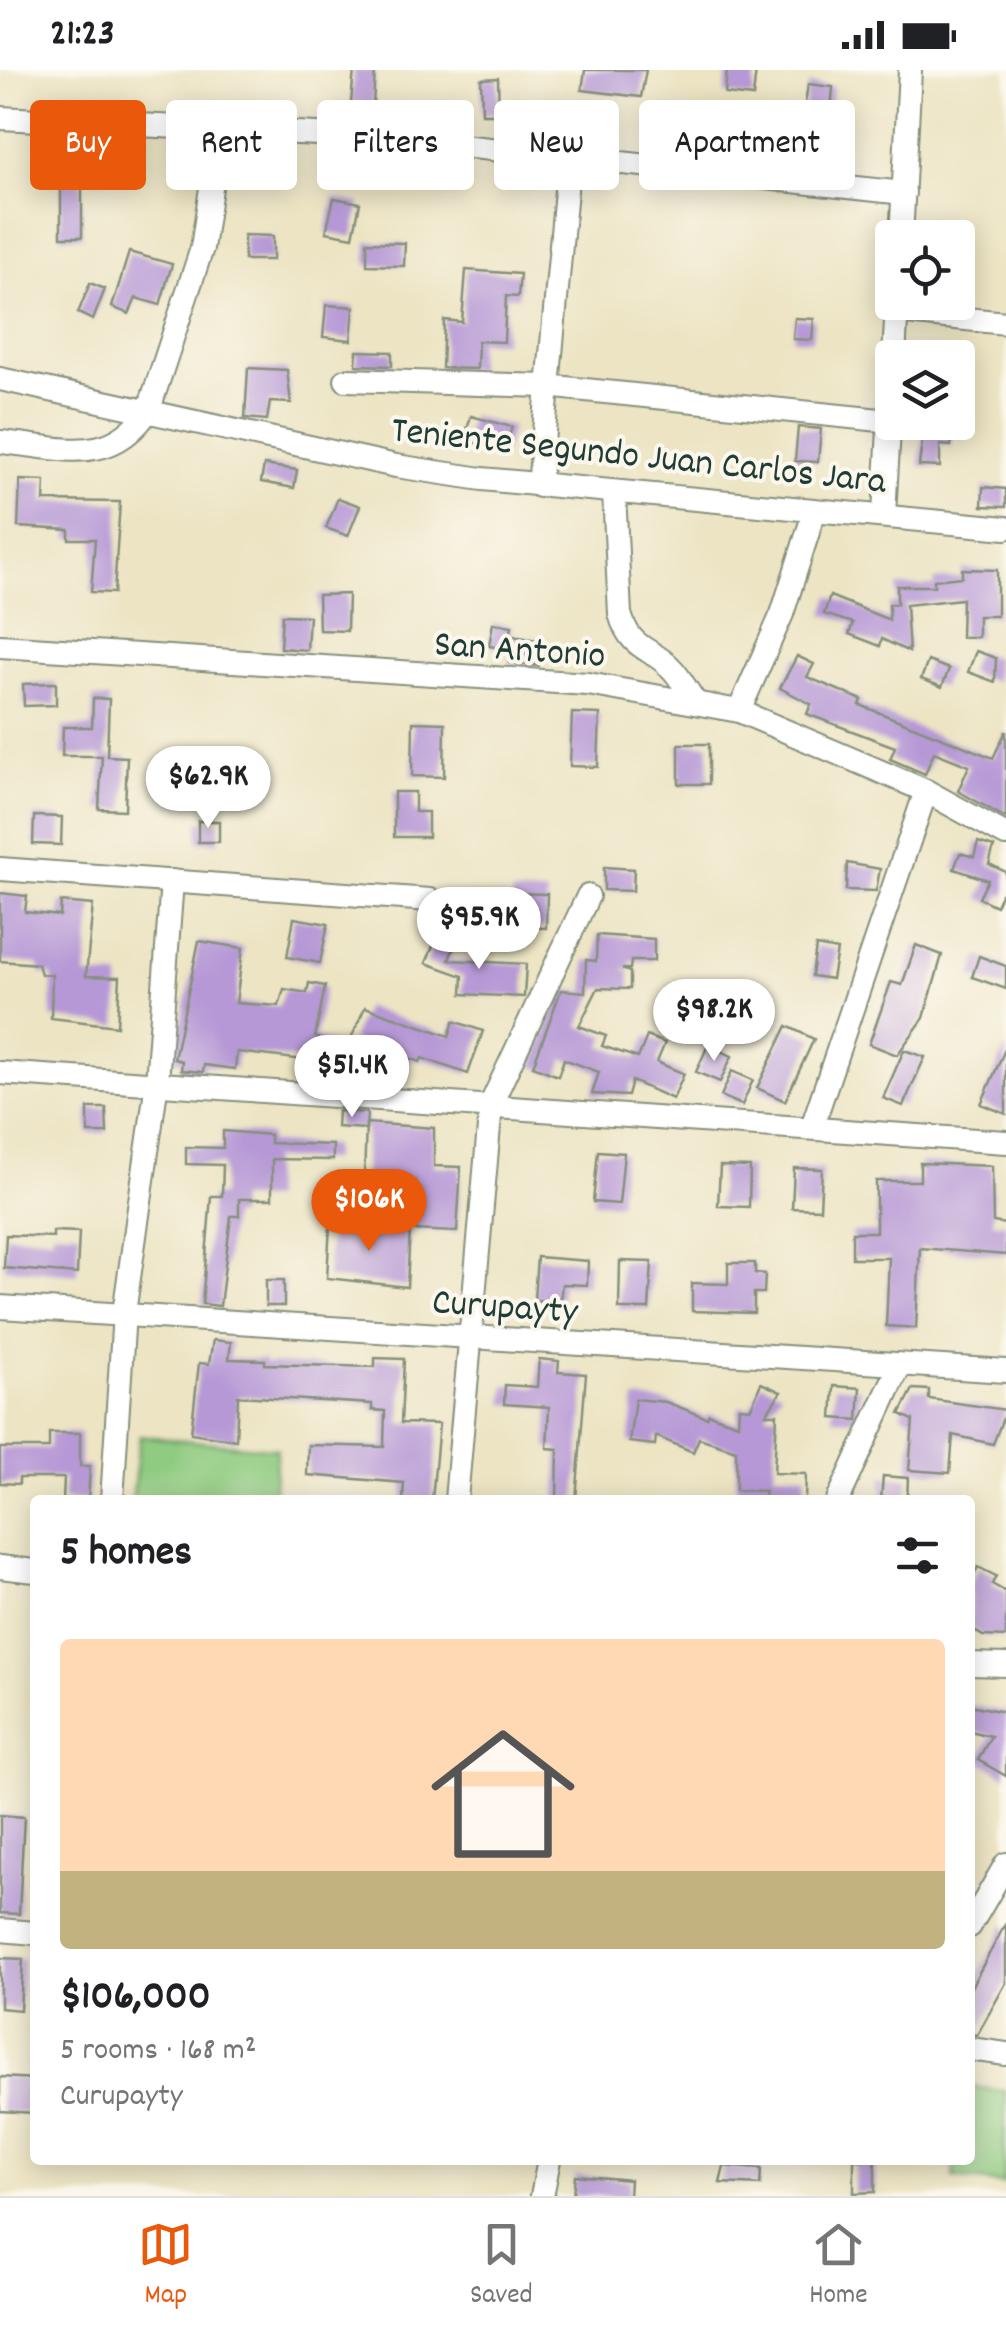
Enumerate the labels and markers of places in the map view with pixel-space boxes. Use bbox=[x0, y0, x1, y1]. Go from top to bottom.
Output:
pin: $62.9K bbox=[127, 746, 289, 831]
pin: $95.9K bbox=[398, 887, 560, 972]
pin: $98.2K bbox=[633, 979, 795, 1064]
pin: $51.4K bbox=[271, 1035, 433, 1120]
pin: $106K bbox=[299, 1169, 439, 1254]

